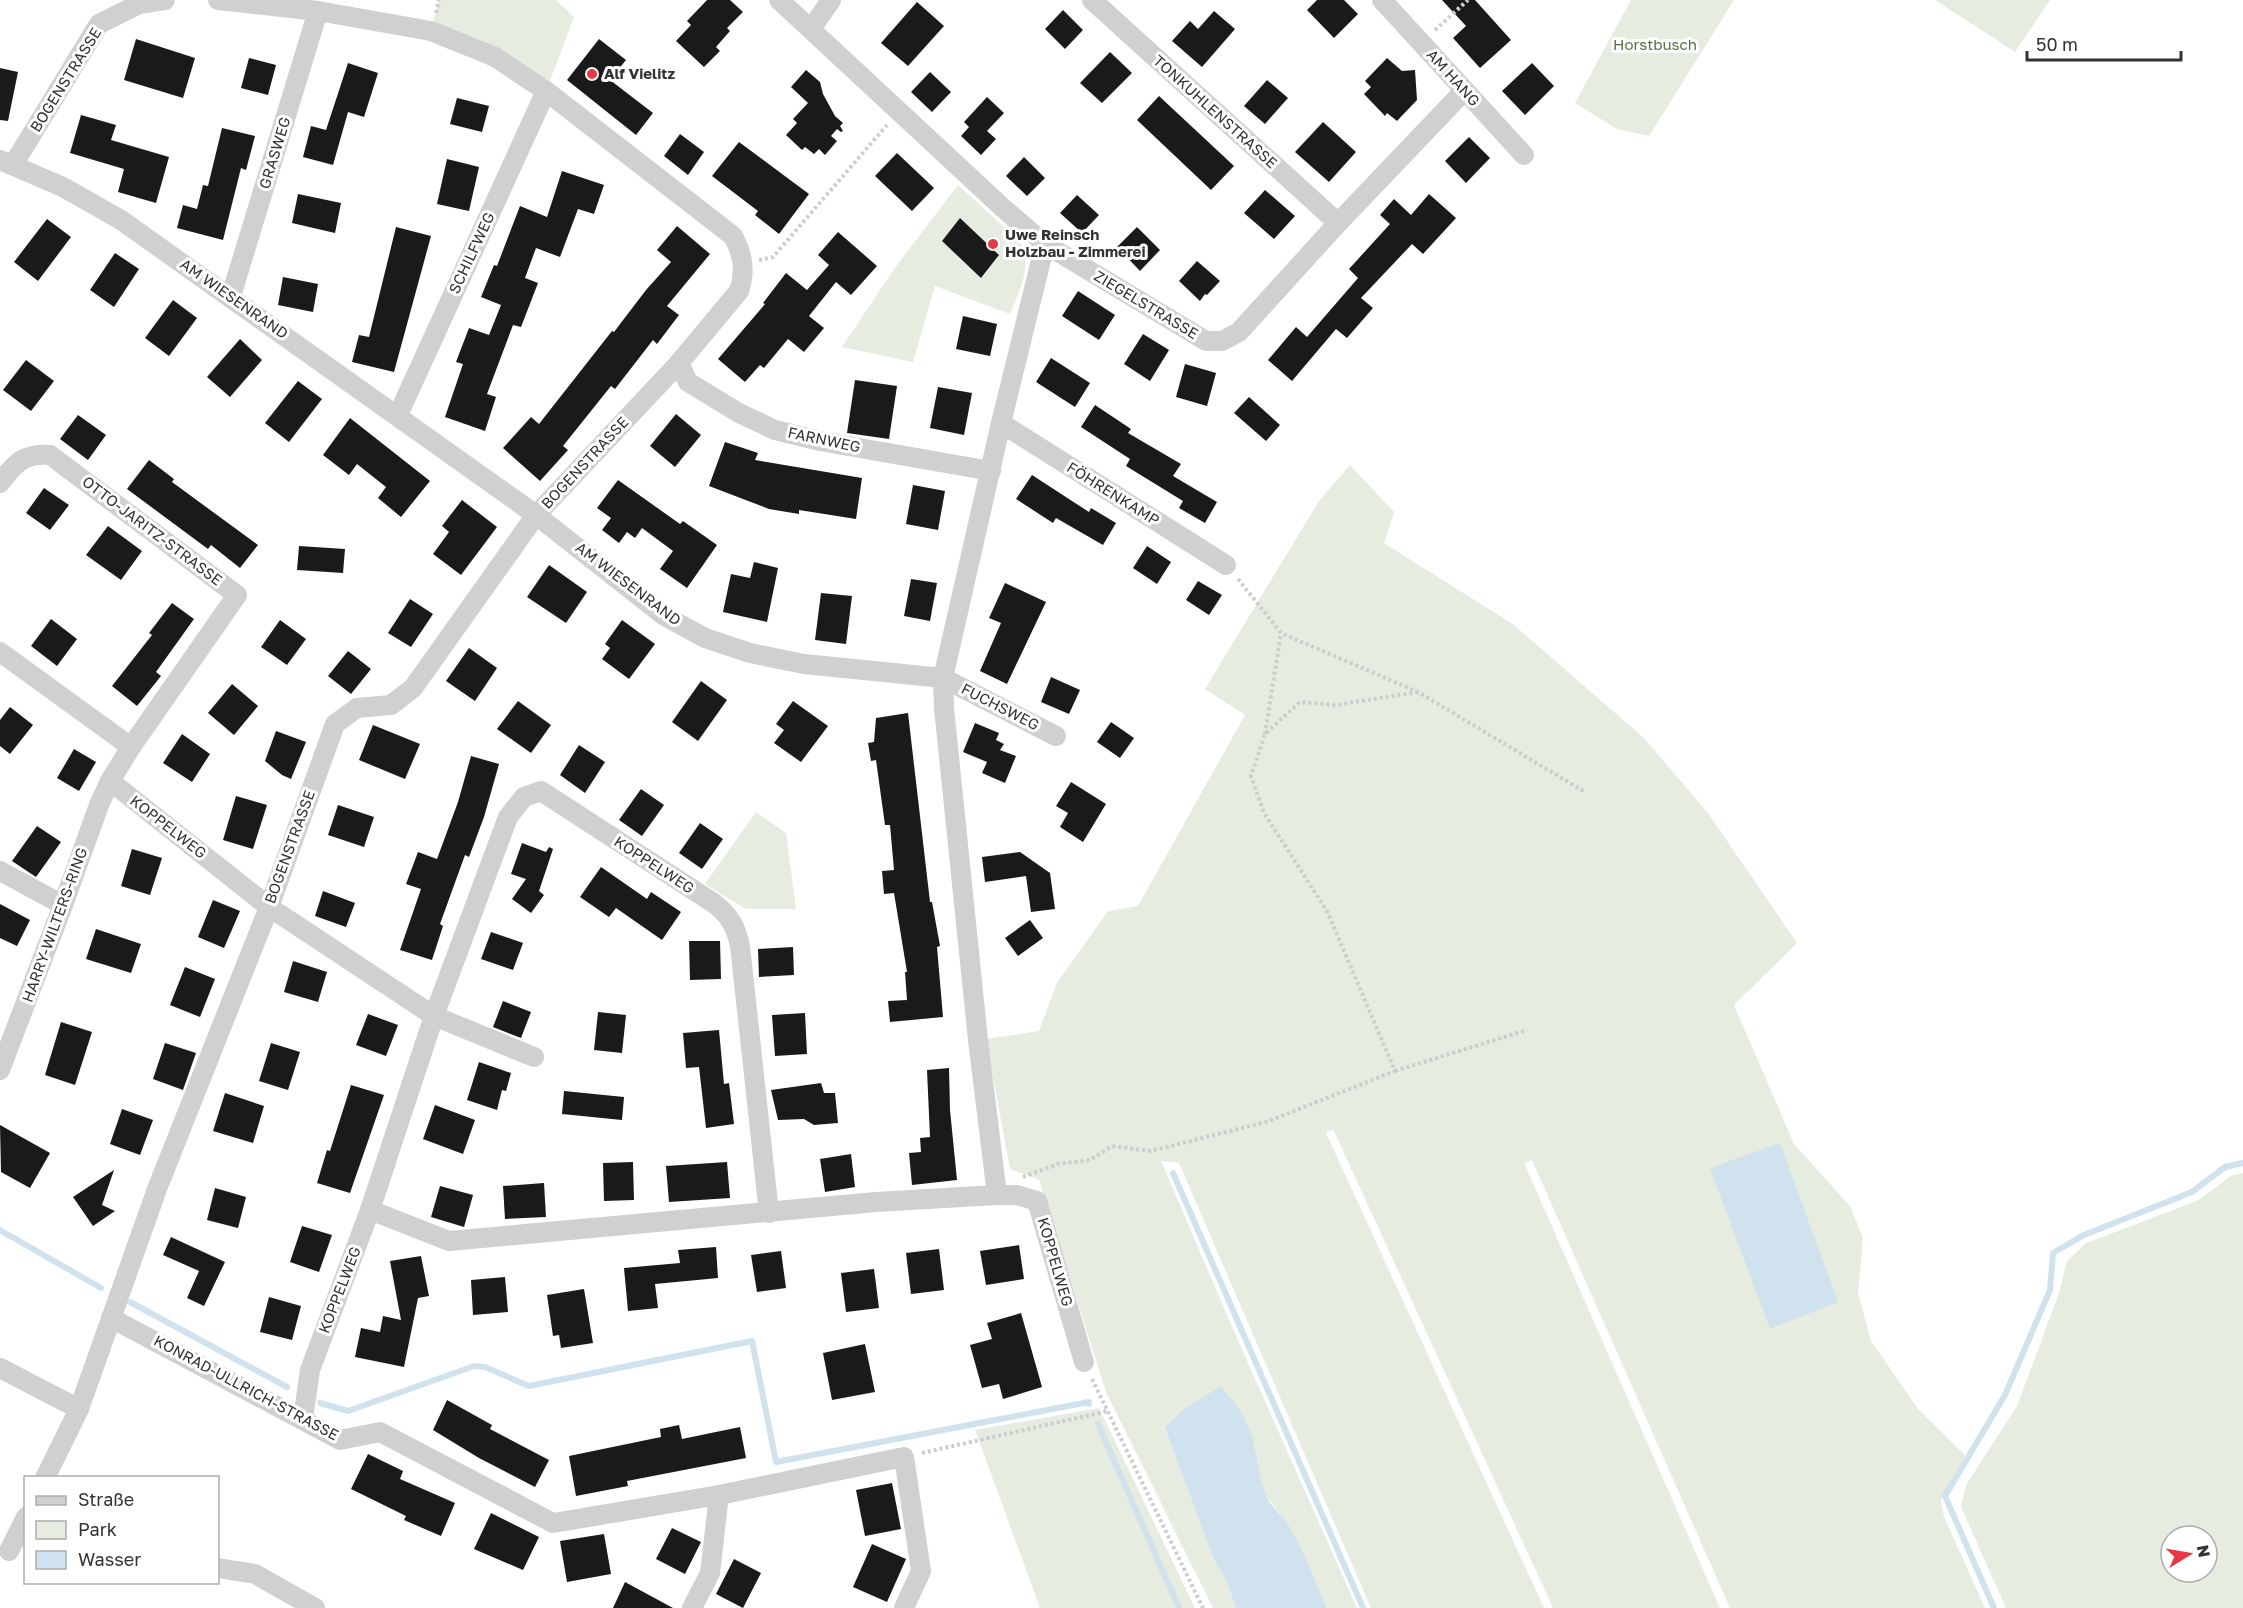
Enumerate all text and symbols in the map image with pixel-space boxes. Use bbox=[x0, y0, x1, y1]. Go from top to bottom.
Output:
street label: BOGENSTRASSE bbox=[26, 24, 104, 135]
scale bar bbox=[2027, 24, 2182, 62]
text: 50 m bbox=[2036, 33, 2078, 55]
park label: Horstbusch bbox=[1613, 35, 1697, 53]
street label: AM HANG bbox=[1424, 45, 1484, 109]
street label: TONKUHLENSTRASSE bbox=[1150, 51, 1281, 172]
place label: Alf Vielitz bbox=[604, 64, 675, 82]
marker: Alf Vielitz bbox=[585, 67, 599, 81]
street label: GRASWEG bbox=[255, 115, 293, 191]
street label: SCHILFWEG bbox=[444, 209, 498, 296]
place label: Uwe Reinsch Holzbau - Zimmerei bbox=[1005, 225, 1146, 260]
marker: Uwe Reinsch Holzbau - Zimmerei bbox=[986, 237, 1000, 251]
street label: AM WIESENRAND bbox=[177, 254, 292, 342]
street label: ZIEGELSTRASSE bbox=[1091, 266, 1202, 342]
street label: BOGENSTRASSE bbox=[537, 413, 632, 512]
street label: FARNWEG bbox=[786, 423, 862, 455]
street label: FÖHRENKAMP bbox=[1064, 458, 1163, 529]
street label: OTTO-JARITZ-STRASSE bbox=[79, 472, 226, 589]
street label: AM WIESENRAND bbox=[572, 538, 685, 629]
street label: FUCHSWEG bbox=[959, 679, 1042, 733]
street label: BOGENSTRASSE bbox=[260, 787, 318, 906]
street label: KOPPELWEG bbox=[127, 791, 210, 862]
street label: KOPPELWEG bbox=[611, 832, 698, 897]
street label: HARRY-WILTERS-RING bbox=[18, 845, 90, 1005]
street label: KOPPELWEG bbox=[1035, 1215, 1077, 1308]
street label: KOPPELWEG bbox=[314, 1244, 364, 1336]
street label: KONRAD-ULLRICH-STRASSE bbox=[151, 1331, 342, 1444]
legend bbox=[24, 1476, 219, 1584]
text: Straße bbox=[78, 1488, 134, 1510]
text: Park bbox=[78, 1518, 117, 1540]
north arrow bbox=[2159, 1524, 2219, 1584]
text: N bbox=[2193, 1543, 2215, 1559]
text: Wasser bbox=[78, 1548, 141, 1570]

